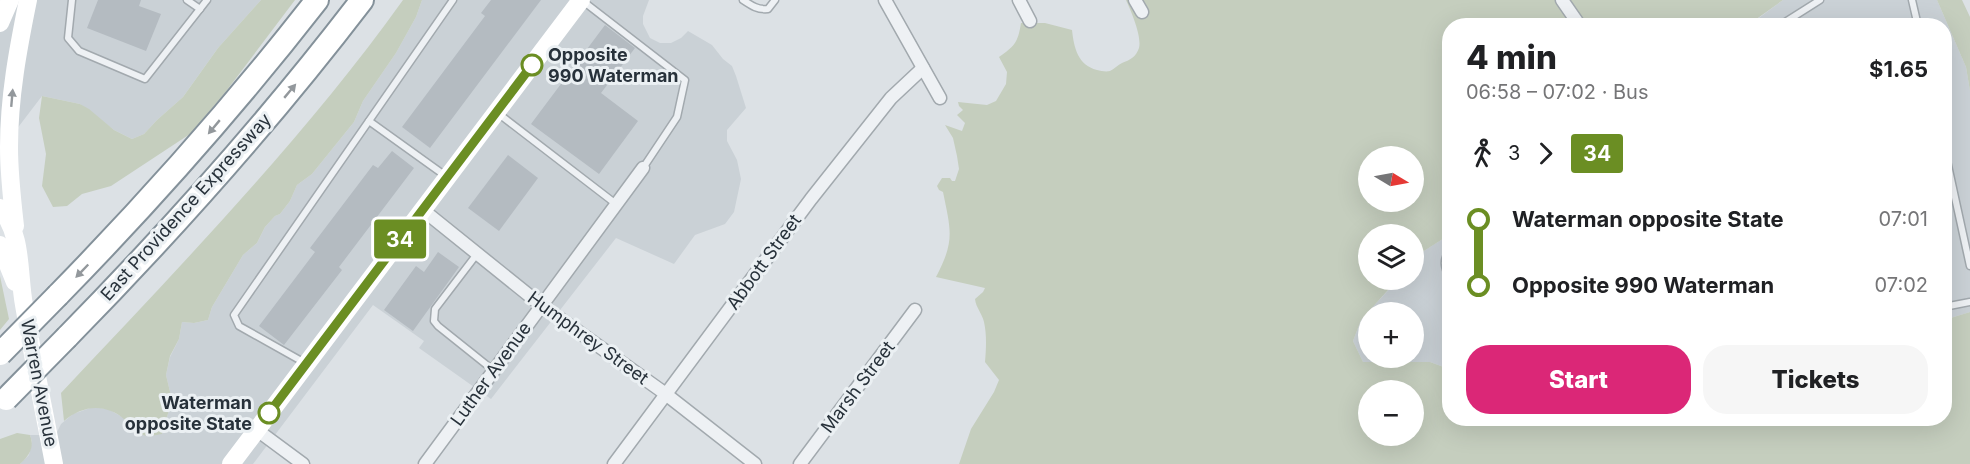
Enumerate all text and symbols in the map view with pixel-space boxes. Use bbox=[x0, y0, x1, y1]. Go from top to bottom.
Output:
text: 4 min bbox=[1466, 37, 1557, 77]
place label: Opposite 990 Waterman bbox=[548, 44, 679, 86]
marker: Opposite 990 Waterman bbox=[521, 54, 543, 76]
text: $1.65 bbox=[1869, 56, 1928, 82]
text: 06:58 – 07:02 · Bus bbox=[1466, 80, 1649, 104]
one-way arrow bbox=[283, 84, 295, 99]
one-way arrow bbox=[7, 88, 17, 107]
street label: East Providence Expressway bbox=[96, 109, 275, 305]
one-way arrow bbox=[208, 119, 221, 134]
icon: walk bbox=[1466, 137, 1499, 170]
icon: forward bbox=[1529, 137, 1562, 170]
text: 3 bbox=[1508, 141, 1520, 165]
text: 34 bbox=[1583, 141, 1611, 166]
north arrow bbox=[1358, 146, 1424, 212]
map controls bbox=[1358, 146, 1424, 446]
text: Waterman opposite State bbox=[1512, 206, 1784, 232]
text: 07:01 bbox=[1879, 207, 1928, 231]
street label: Abbott Street bbox=[722, 210, 805, 313]
line badge: 34 bbox=[373, 220, 427, 258]
button: layers bbox=[1358, 224, 1424, 290]
text: 34 bbox=[386, 227, 414, 252]
one-way arrow bbox=[76, 263, 90, 277]
text: Opposite 990 Waterman bbox=[1512, 272, 1774, 298]
text: 07:02 bbox=[1875, 273, 1928, 297]
street label: Humphrey Street bbox=[524, 287, 653, 388]
button: + bbox=[1358, 302, 1424, 368]
street label: Warren Avenue bbox=[17, 317, 62, 449]
street label: Luther Avenue bbox=[446, 318, 535, 430]
street label: Marsh Street bbox=[816, 337, 899, 437]
button: Start bbox=[1466, 345, 1691, 414]
button: Tickets bbox=[1703, 345, 1928, 414]
button: − bbox=[1358, 380, 1424, 446]
place label: Waterman opposite State bbox=[125, 392, 252, 434]
marker: Waterman opposite State bbox=[258, 402, 280, 424]

